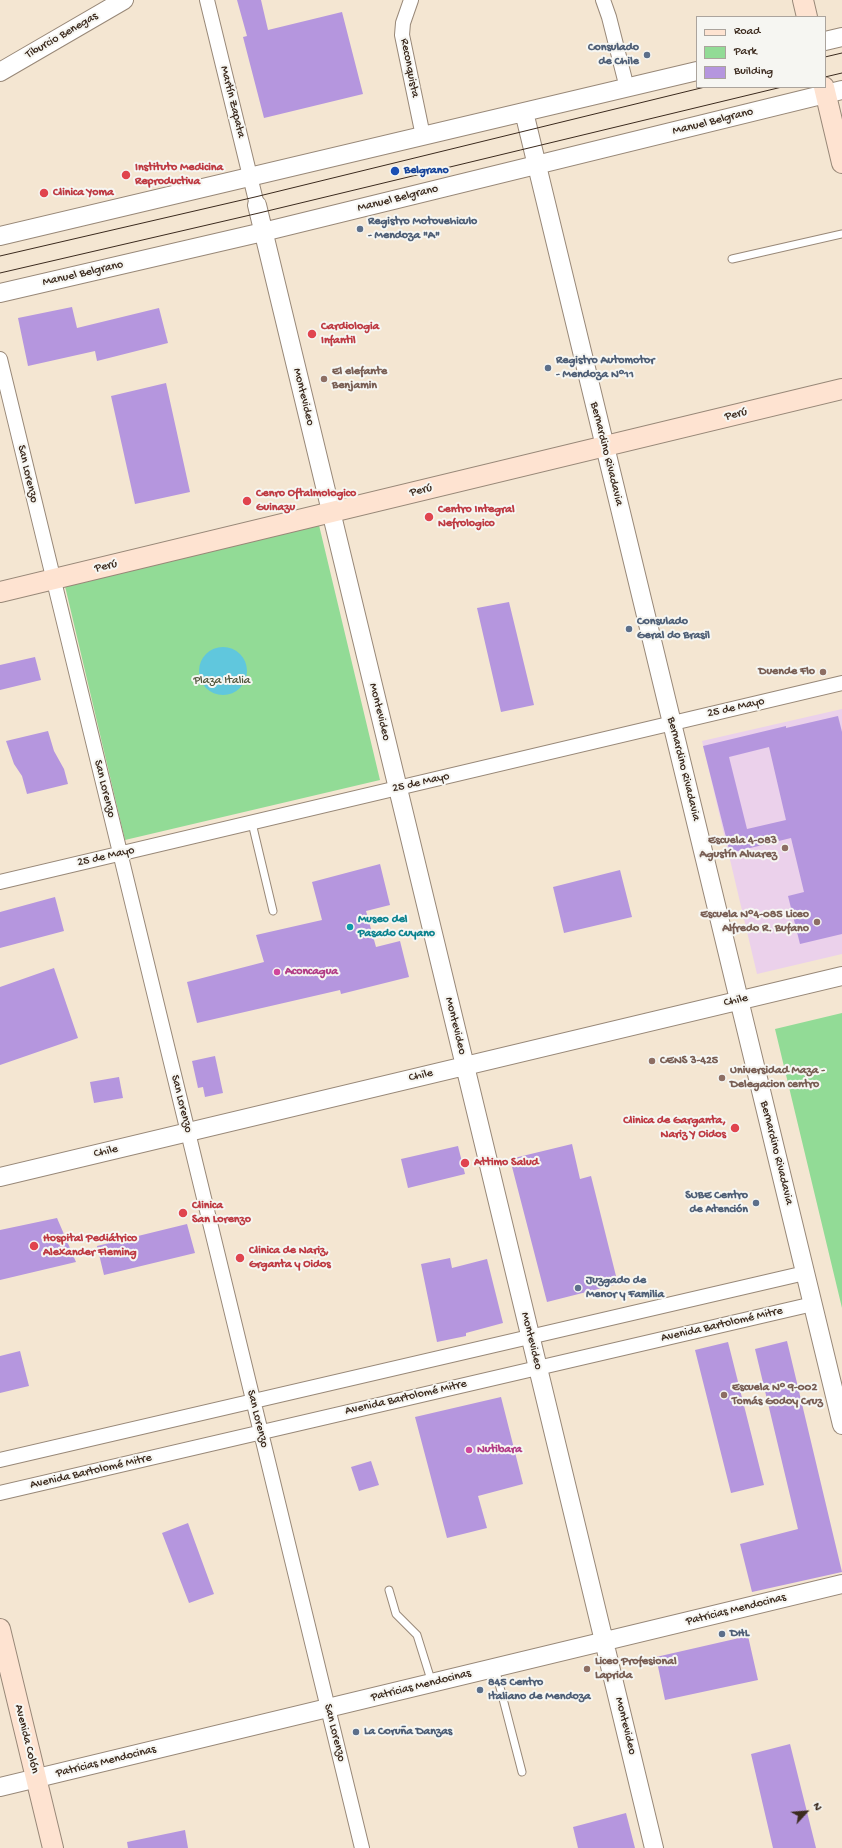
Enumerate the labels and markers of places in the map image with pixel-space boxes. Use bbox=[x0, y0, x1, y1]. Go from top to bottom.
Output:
place label: Consulado de Chile bbox=[588, 41, 639, 69]
marker: Consulado de Chile bbox=[642, 50, 652, 60]
place label: Instituto Medicina Reproductiva bbox=[135, 161, 223, 189]
place label: Belgrano bbox=[404, 164, 449, 178]
marker: Belgrano bbox=[389, 165, 401, 177]
marker: Instituto Medicina Reproductiva bbox=[120, 169, 132, 181]
place label: Clinica Yoma bbox=[53, 186, 114, 200]
marker: Clinica Yoma bbox=[38, 187, 50, 199]
place label: Registro Motovehiculo - Mendoza "A" bbox=[368, 215, 477, 243]
marker: Registro Motovehiculo - Mendoza "A" bbox=[355, 224, 365, 234]
place label: Cardiologia Infantil bbox=[321, 320, 379, 348]
marker: Cardiologia Infantil bbox=[306, 328, 318, 340]
place label: Registro Automotor - Mendoza N°11 bbox=[556, 354, 655, 382]
marker: Registro Automotor - Mendoza N°11 bbox=[543, 363, 553, 373]
place label: El elefante Benjamin bbox=[332, 365, 387, 393]
marker: El elefante Benjamin bbox=[319, 374, 329, 384]
place label: Cenro Oftalmologico Guinazu bbox=[256, 487, 356, 515]
marker: Cenro Oftalmologico Guinazu bbox=[241, 495, 253, 507]
place label: Centro Integral Nefrologico bbox=[438, 503, 515, 531]
marker: Centro Integral Nefrologico bbox=[423, 511, 435, 523]
place label: Consulado Geral do Brasil bbox=[637, 615, 710, 643]
marker: Consulado Geral do Brasil bbox=[624, 624, 634, 634]
place label: Duende Flo bbox=[759, 665, 815, 679]
marker: Duende Flo bbox=[818, 667, 828, 677]
place label: Escuela 4-083 Agustín Alvarez bbox=[700, 834, 777, 862]
marker: Escuela 4-083 Agustín Alvarez bbox=[780, 843, 790, 853]
place label: Escuela N°4-085 Liceo Alfredo R. Bufano bbox=[700, 908, 809, 936]
place label: Museo del Pasado Cuyano bbox=[358, 913, 435, 941]
marker: Escuela N°4-085 Liceo Alfredo R. Bufano bbox=[812, 917, 822, 927]
marker: Museo del Pasado Cuyano bbox=[345, 922, 355, 932]
place label: Aconcagua bbox=[285, 965, 338, 979]
marker: Aconcagua bbox=[272, 967, 282, 977]
place label: CENS 3-425 bbox=[660, 1054, 718, 1068]
marker: CENS 3-425 bbox=[647, 1056, 657, 1066]
place label: Universidad Maza - Delegacion centro bbox=[730, 1064, 825, 1092]
marker: Universidad Maza - Delegacion centro bbox=[717, 1073, 727, 1083]
place label: Clinica de Garganta, Nariz Y Oidos bbox=[623, 1114, 726, 1142]
marker: Clinica de Garganta, Nariz Y Oidos bbox=[729, 1122, 741, 1134]
place label: Attimo Salud bbox=[474, 1156, 539, 1170]
marker: Attimo Salud bbox=[459, 1157, 471, 1169]
place label: SUBE Centro de Atención bbox=[685, 1189, 748, 1217]
marker: SUBE Centro de Atención bbox=[751, 1198, 761, 1208]
place label: Clinica San Lorenzo bbox=[192, 1199, 251, 1227]
marker: Clinica San Lorenzo bbox=[177, 1207, 189, 1219]
place label: Hospital Pediátrico Alexander Fleming bbox=[43, 1232, 137, 1260]
marker: Hospital Pediátrico Alexander Fleming bbox=[28, 1240, 40, 1252]
place label: Clinica de Nariz, Grganta y Oidos bbox=[249, 1244, 331, 1272]
marker: Clinica de Nariz, Grganta y Oidos bbox=[234, 1252, 246, 1264]
place label: Juzgado de Menor y Familia bbox=[586, 1274, 664, 1302]
marker: Juzgado de Menor y Familia bbox=[573, 1283, 583, 1293]
place label: Escuela N° 9-002 Tomás Godoy Cruz bbox=[732, 1381, 823, 1409]
marker: Escuela N° 9-002 Tomás Godoy Cruz bbox=[719, 1390, 729, 1400]
place label: Nutibara bbox=[477, 1443, 522, 1457]
marker: Nutibara bbox=[464, 1445, 474, 1455]
place label: DHL bbox=[730, 1627, 749, 1641]
marker: DHL bbox=[717, 1629, 727, 1639]
place label: Liceo Profesional Laprida bbox=[595, 1655, 677, 1683]
marker: Liceo Profesional Laprida bbox=[582, 1664, 592, 1674]
place label: 845 Centro Italiano de Mendoza bbox=[488, 1676, 591, 1704]
marker: 845 Centro Italiano de Mendoza bbox=[475, 1685, 485, 1695]
place label: La Coruña Danzas bbox=[364, 1725, 452, 1739]
marker: La Coruña Danzas bbox=[351, 1727, 361, 1737]

